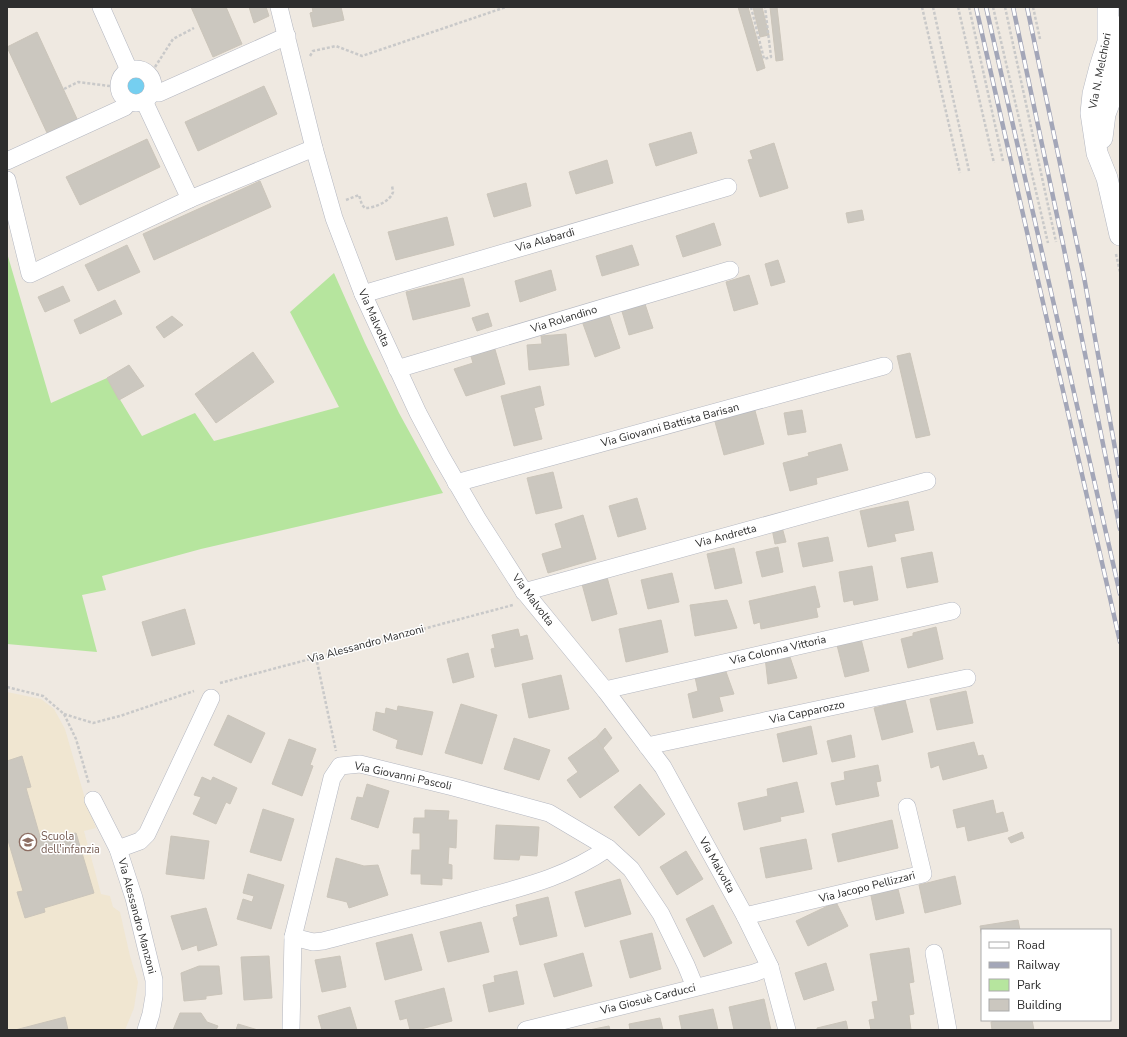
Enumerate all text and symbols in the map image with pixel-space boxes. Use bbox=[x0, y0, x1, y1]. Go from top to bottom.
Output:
street label: Via N. Melchiori bbox=[1085, 32, 1115, 111]
street label: Via Alabardi bbox=[513, 224, 576, 256]
street label: Via Malvolta bbox=[354, 286, 393, 349]
street label: Via Rolandino bbox=[528, 302, 599, 337]
street label: Via Giovanni Battista Barisan bbox=[598, 399, 741, 451]
street label: Via Andretta bbox=[693, 521, 758, 552]
street label: Via Malvolta bbox=[508, 570, 558, 629]
street label: Via Alessandro Manzoni bbox=[306, 621, 425, 667]
street label: Via Colonna Vittoria bbox=[727, 632, 828, 669]
street label: Via Capparozzo bbox=[767, 697, 846, 728]
street label: Via Giovanni Pascoli bbox=[352, 758, 453, 794]
place label: Scuola dell'infanzia bbox=[41, 829, 100, 857]
school or university icon: Scuola dell'infanzia bbox=[18, 832, 38, 852]
street label: Via Malvolta bbox=[695, 834, 739, 896]
street label: Via Alessandro Manzoni bbox=[114, 856, 160, 975]
street label: Via Jacopo Pellizzari bbox=[816, 868, 917, 906]
legend bbox=[981, 929, 1111, 1021]
text: Road bbox=[1017, 937, 1045, 953]
text: Railway bbox=[1017, 957, 1061, 973]
text: Park bbox=[1017, 977, 1042, 993]
street label: Via Giosuè Carducci bbox=[598, 980, 697, 1018]
text: Building bbox=[1017, 997, 1062, 1013]

